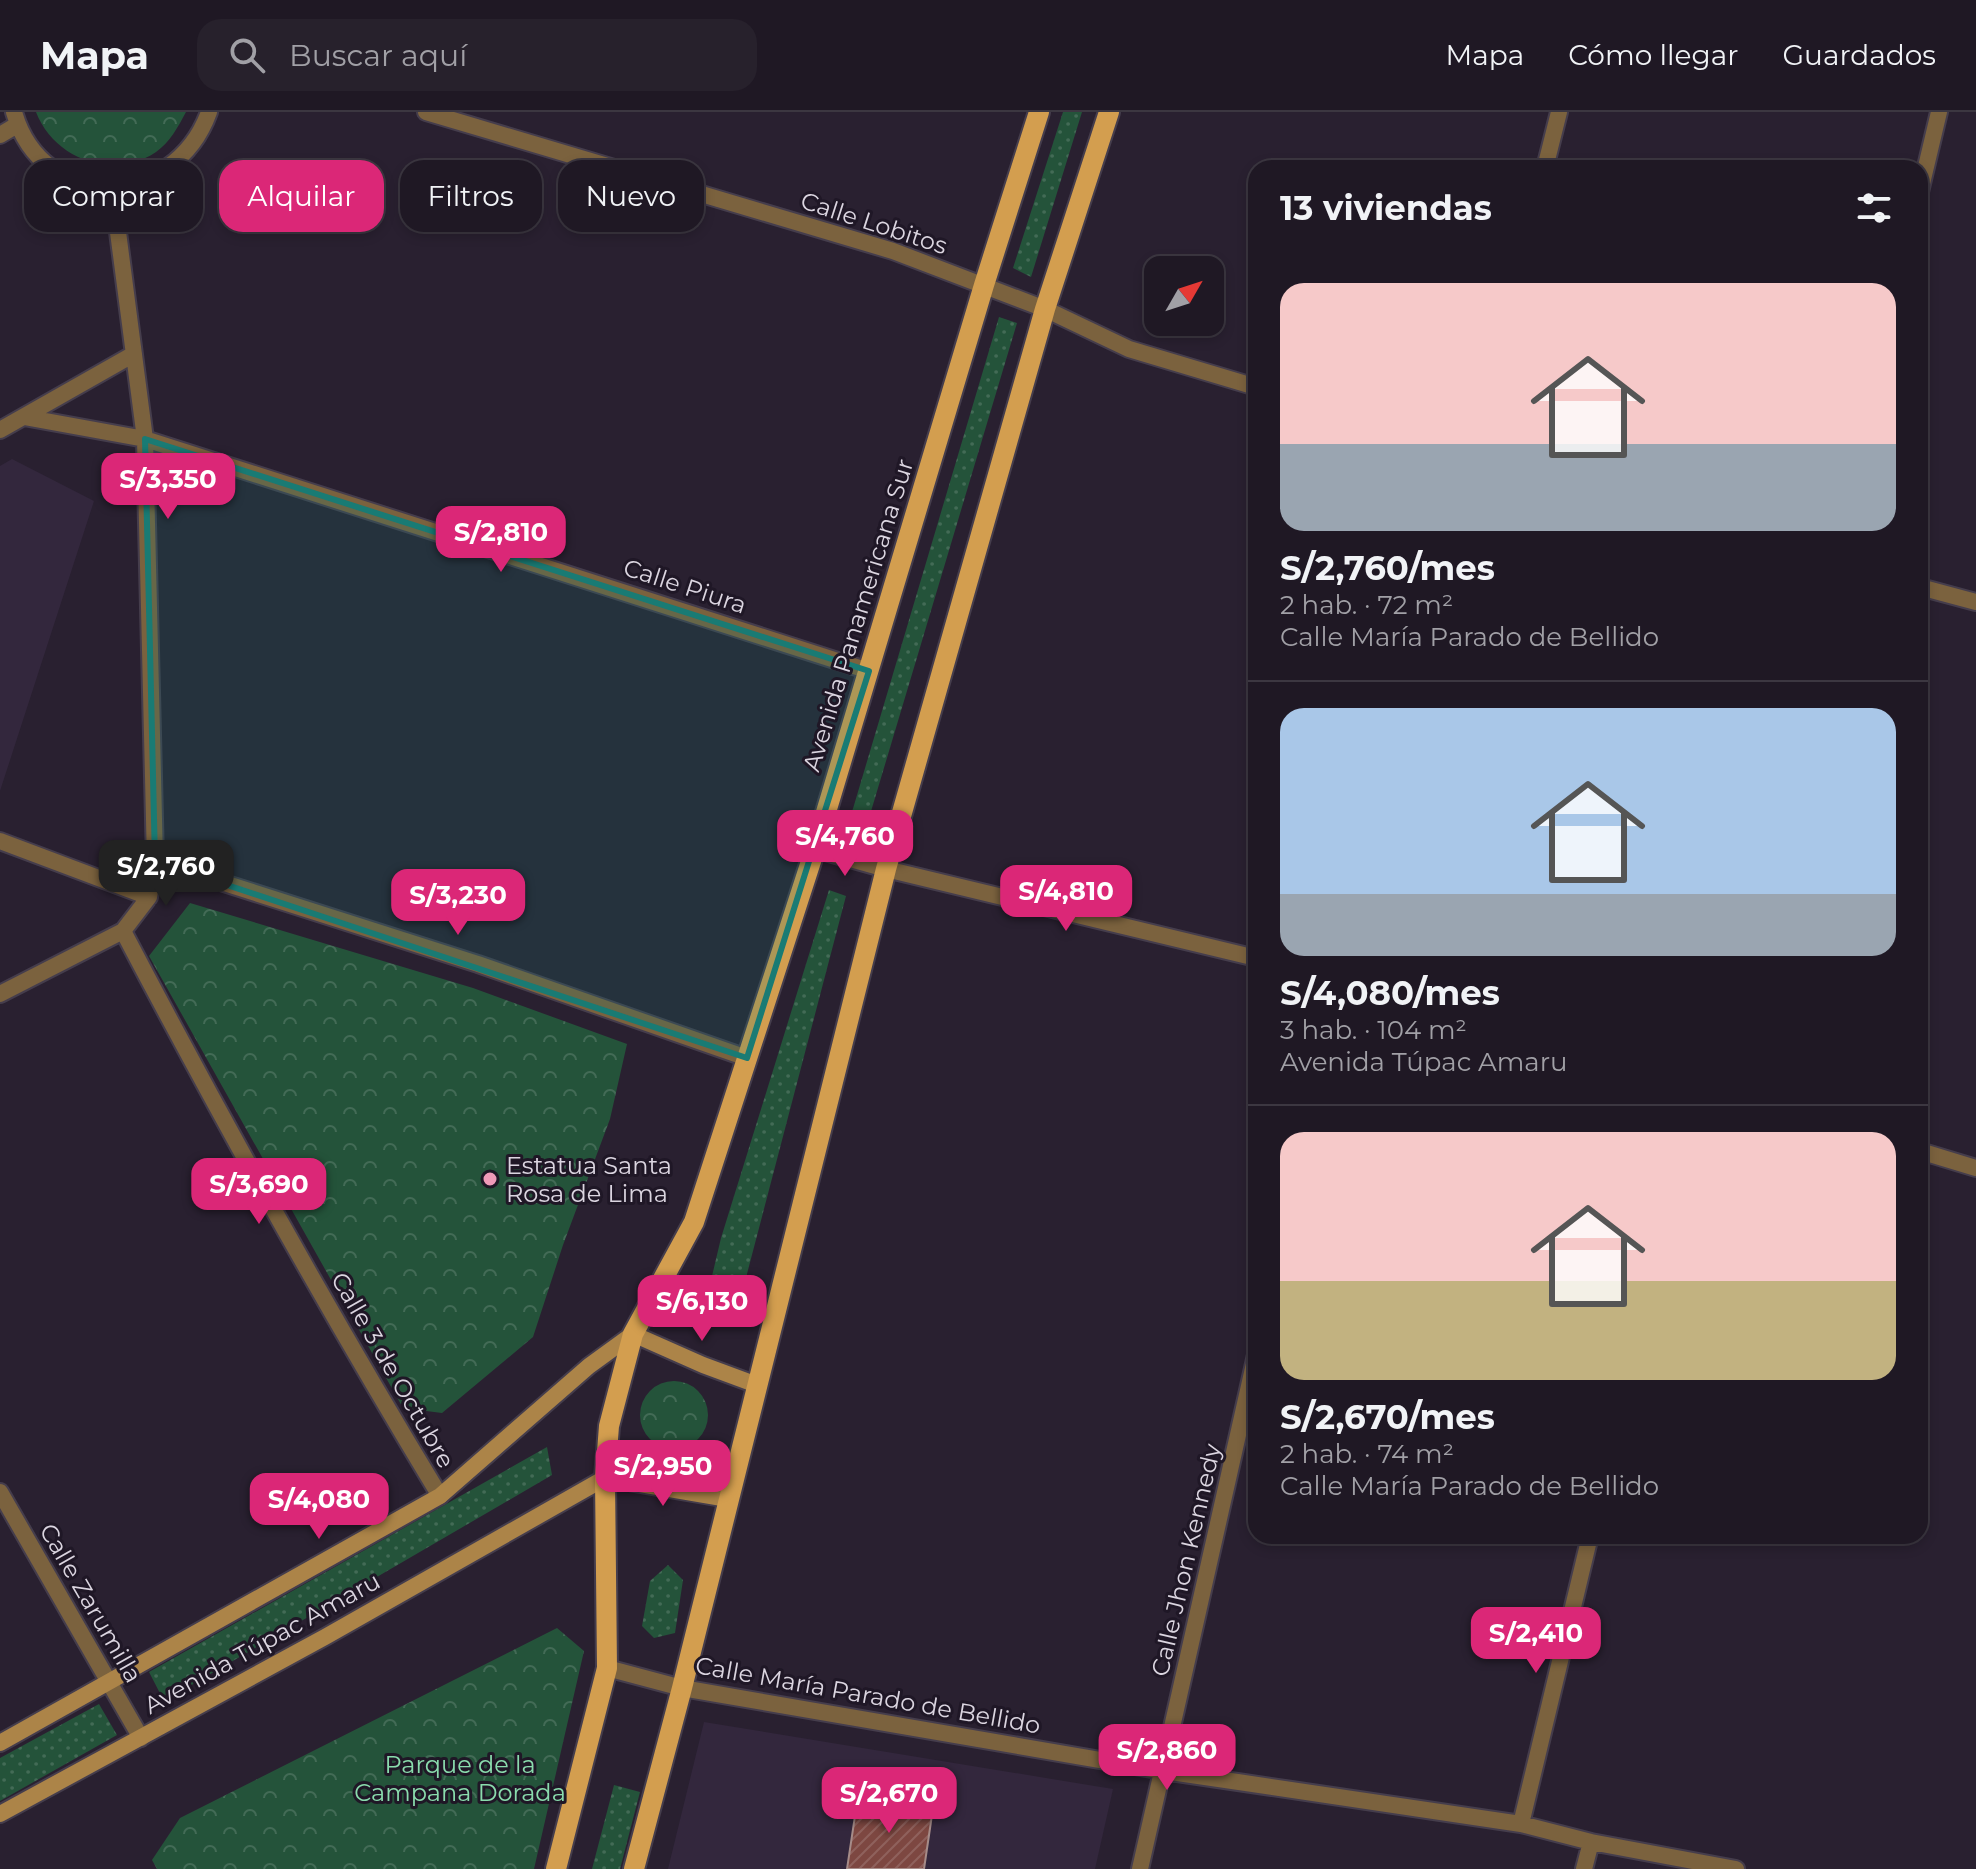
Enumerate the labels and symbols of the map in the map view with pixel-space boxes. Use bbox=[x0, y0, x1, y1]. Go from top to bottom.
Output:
street label: Calle Lobitos bbox=[797, 186, 951, 260]
north arrow bbox=[1144, 256, 1224, 336]
pin: S/3,350 bbox=[94, 453, 242, 521]
street label: Avenida Panamericana Sur bbox=[797, 455, 919, 775]
pin: S/2,810 bbox=[427, 506, 575, 574]
street label: Calle Piura bbox=[620, 553, 750, 619]
pin: S/4,760 bbox=[771, 810, 919, 878]
pin: S/2,760 bbox=[92, 840, 240, 908]
pin: S/4,810 bbox=[992, 865, 1140, 933]
pin: S/3,230 bbox=[384, 869, 532, 937]
place label: Estatua Santa Rosa de Lima bbox=[506, 1151, 672, 1208]
pin: S/3,690 bbox=[185, 1158, 333, 1226]
marker: Estatua Santa Rosa de Lima bbox=[481, 1170, 499, 1188]
street label: Calle 3 de Octubre bbox=[325, 1267, 461, 1473]
pin: S/6,130 bbox=[628, 1275, 776, 1343]
pin: S/2,950 bbox=[589, 1440, 737, 1508]
street label: Calle Jhon Kennedy bbox=[1145, 1441, 1227, 1679]
pin: S/4,080 bbox=[245, 1473, 393, 1541]
street label: Calle Zarumilla bbox=[34, 1518, 148, 1688]
street label: Avenida Túpac Amaru bbox=[139, 1566, 385, 1720]
pin: S/2,410 bbox=[1462, 1607, 1610, 1675]
street label: Calle María Parado de Bellido bbox=[693, 1650, 1043, 1740]
pin: S/2,860 bbox=[1093, 1724, 1241, 1792]
park label: Parque de la Campana Dorada bbox=[354, 1750, 566, 1807]
pin: S/2,670 bbox=[815, 1767, 963, 1835]

